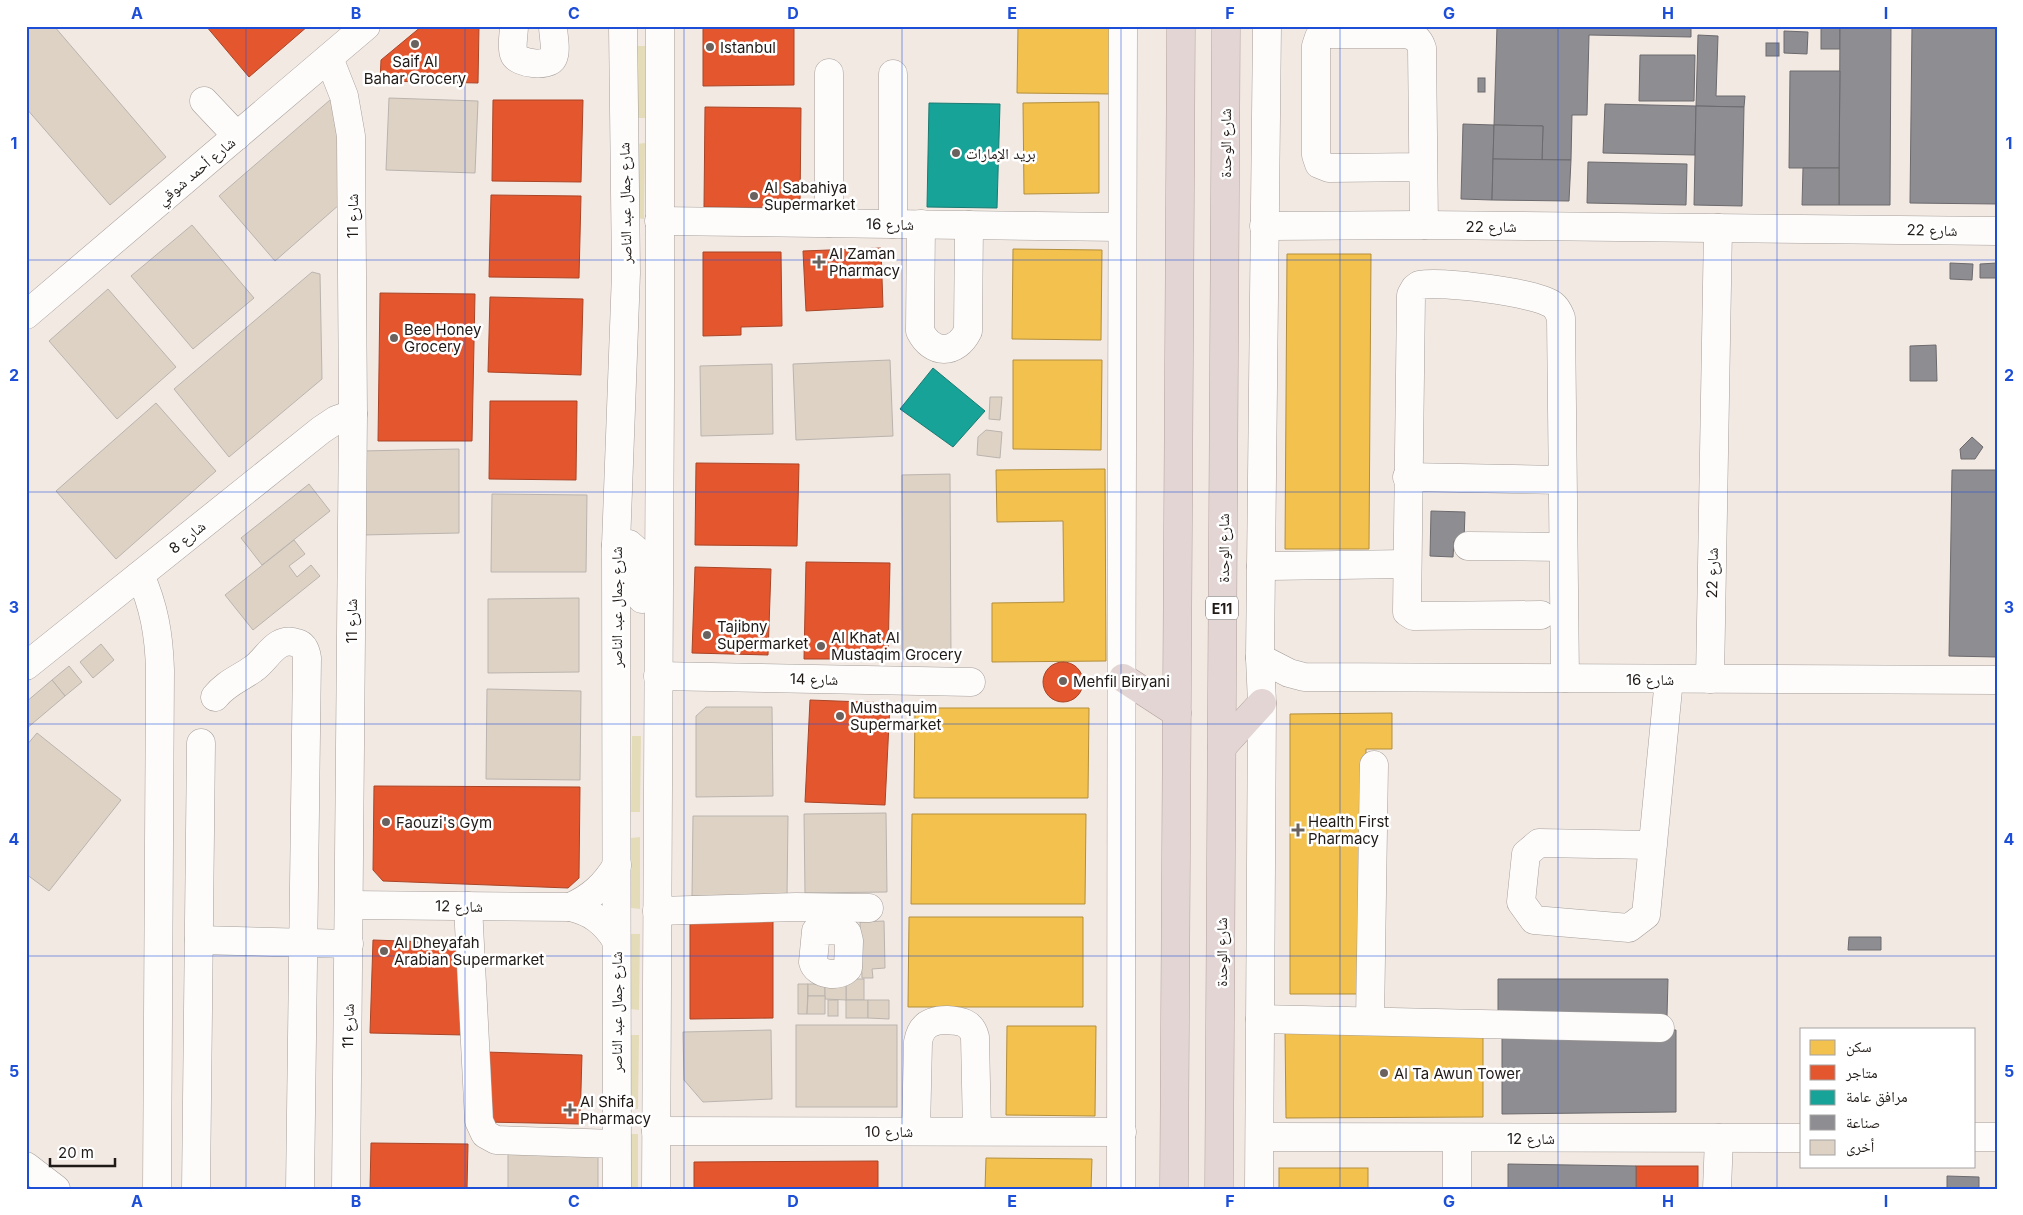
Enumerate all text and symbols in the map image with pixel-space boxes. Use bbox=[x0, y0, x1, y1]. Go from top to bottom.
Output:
text: A bbox=[131, 3, 143, 23]
text: B bbox=[351, 3, 361, 23]
text: C bbox=[568, 3, 580, 23]
text: D bbox=[787, 3, 799, 23]
text: E bbox=[1007, 3, 1017, 23]
text: F bbox=[1225, 3, 1235, 23]
text: G bbox=[1443, 3, 1455, 23]
text: H bbox=[1662, 3, 1674, 23]
text: I bbox=[1884, 3, 1888, 23]
marker: Saif Al Bahar Grocery bbox=[409, 38, 421, 50]
place label: Istanbul bbox=[720, 38, 776, 57]
marker: Istanbul bbox=[704, 41, 716, 53]
place label: Saif Al Bahar Grocery bbox=[364, 52, 467, 88]
street label: شارع الوحدة bbox=[1216, 108, 1236, 178]
text: 1 bbox=[11, 133, 17, 153]
street label: شارع أحمد شوقي bbox=[153, 133, 241, 212]
text: 1 bbox=[2006, 133, 2012, 153]
street label: شارع جمال عبد الناصر bbox=[614, 142, 637, 265]
place label: بريد الإمارات bbox=[966, 144, 1036, 163]
marker: بريد الإمارات bbox=[950, 147, 962, 159]
place label: Al Sabahiya Supermarket bbox=[764, 178, 855, 214]
marker: Al Sabahiya Supermarket bbox=[748, 190, 760, 202]
street label: شارع 11 bbox=[343, 193, 363, 238]
street label: شارع 16 bbox=[866, 214, 914, 235]
street label: شارع 22 bbox=[1465, 217, 1517, 237]
street label: شارع 22 bbox=[1906, 220, 1958, 241]
place label: Al Zaman Pharmacy bbox=[829, 244, 901, 280]
marker: Al Zaman Pharmacy bbox=[813, 256, 825, 268]
place label: Bee Honey Grocery bbox=[404, 320, 482, 356]
marker: Bee Honey Grocery bbox=[388, 332, 400, 344]
text: 2 bbox=[9, 365, 19, 385]
text: 2 bbox=[2004, 365, 2014, 385]
street label: شارع الوحدة bbox=[1214, 513, 1234, 583]
street label: شارع 8 bbox=[165, 516, 210, 558]
street label: شارع جمال عبد الناصر bbox=[607, 546, 627, 669]
street label: شارع 22 bbox=[1702, 547, 1723, 599]
road number: E11 bbox=[1206, 596, 1238, 620]
text: 3 bbox=[9, 597, 19, 617]
text: 3 bbox=[2004, 597, 2014, 617]
street label: شارع 11 bbox=[342, 598, 362, 643]
place label: Tajibny Supermarket bbox=[717, 617, 808, 653]
place label: Al Khat Al Mustaqim Grocery bbox=[831, 628, 963, 664]
marker: Tajibny Supermarket bbox=[701, 629, 713, 641]
marker: Al Khat Al Mustaqim Grocery bbox=[815, 640, 827, 652]
street label: شارع 14 bbox=[790, 669, 839, 690]
street label: شارع 16 bbox=[1626, 670, 1674, 690]
place label: Mehfil Biryani bbox=[1073, 672, 1170, 691]
marker: Mehfil Biryani bbox=[1057, 675, 1069, 687]
place label: Musthaquim Supermarket bbox=[850, 698, 941, 734]
marker: Musthaquim Supermarket bbox=[834, 710, 846, 722]
place label: Health First Pharmacy bbox=[1308, 812, 1389, 848]
place label: Faouzi's Gym bbox=[396, 813, 492, 832]
marker: Faouzi's Gym bbox=[380, 816, 392, 828]
marker: Health First Pharmacy bbox=[1292, 824, 1304, 836]
text: 4 bbox=[9, 829, 20, 849]
text: 4 bbox=[2004, 829, 2015, 849]
street label: شارع 12 bbox=[435, 896, 483, 917]
street label: شارع الوحدة bbox=[1212, 917, 1232, 987]
place label: Al Dheyafah Arabian Supermarket bbox=[394, 933, 544, 969]
marker: Al Dheyafah Arabian Supermarket bbox=[378, 945, 390, 957]
street label: شارع جمال عبد الناصر bbox=[607, 951, 627, 1074]
street label: شارع 11 bbox=[338, 1003, 359, 1049]
legend bbox=[1800, 1028, 1976, 1168]
text: سكن bbox=[1846, 1037, 1872, 1057]
text: 5 bbox=[9, 1061, 19, 1081]
text: 5 bbox=[2004, 1061, 2014, 1081]
text: متاجر bbox=[1845, 1063, 1878, 1082]
place label: Al Ta Awun Tower bbox=[1394, 1064, 1521, 1083]
marker: Al Ta Awun Tower bbox=[1378, 1067, 1390, 1079]
text: مرافق عامة bbox=[1846, 1087, 1908, 1107]
place label: Al Shifa Pharmacy bbox=[580, 1092, 652, 1128]
marker: Al Shifa Pharmacy bbox=[564, 1104, 576, 1116]
text: صناعة bbox=[1846, 1113, 1880, 1132]
street label: شارع 10 bbox=[865, 1122, 913, 1142]
street label: شارع 12 bbox=[1507, 1129, 1555, 1149]
scale bar bbox=[50, 1135, 115, 1167]
text: أخرى bbox=[1846, 1137, 1875, 1157]
text: 20 m bbox=[58, 1143, 94, 1162]
text: A bbox=[131, 1191, 143, 1211]
text: B bbox=[351, 1191, 361, 1211]
text: C bbox=[568, 1191, 580, 1211]
text: D bbox=[787, 1191, 799, 1211]
text: E bbox=[1007, 1191, 1017, 1211]
text: F bbox=[1225, 1191, 1235, 1211]
text: G bbox=[1443, 1191, 1455, 1211]
text: H bbox=[1662, 1191, 1674, 1211]
text: I bbox=[1884, 1191, 1888, 1211]

